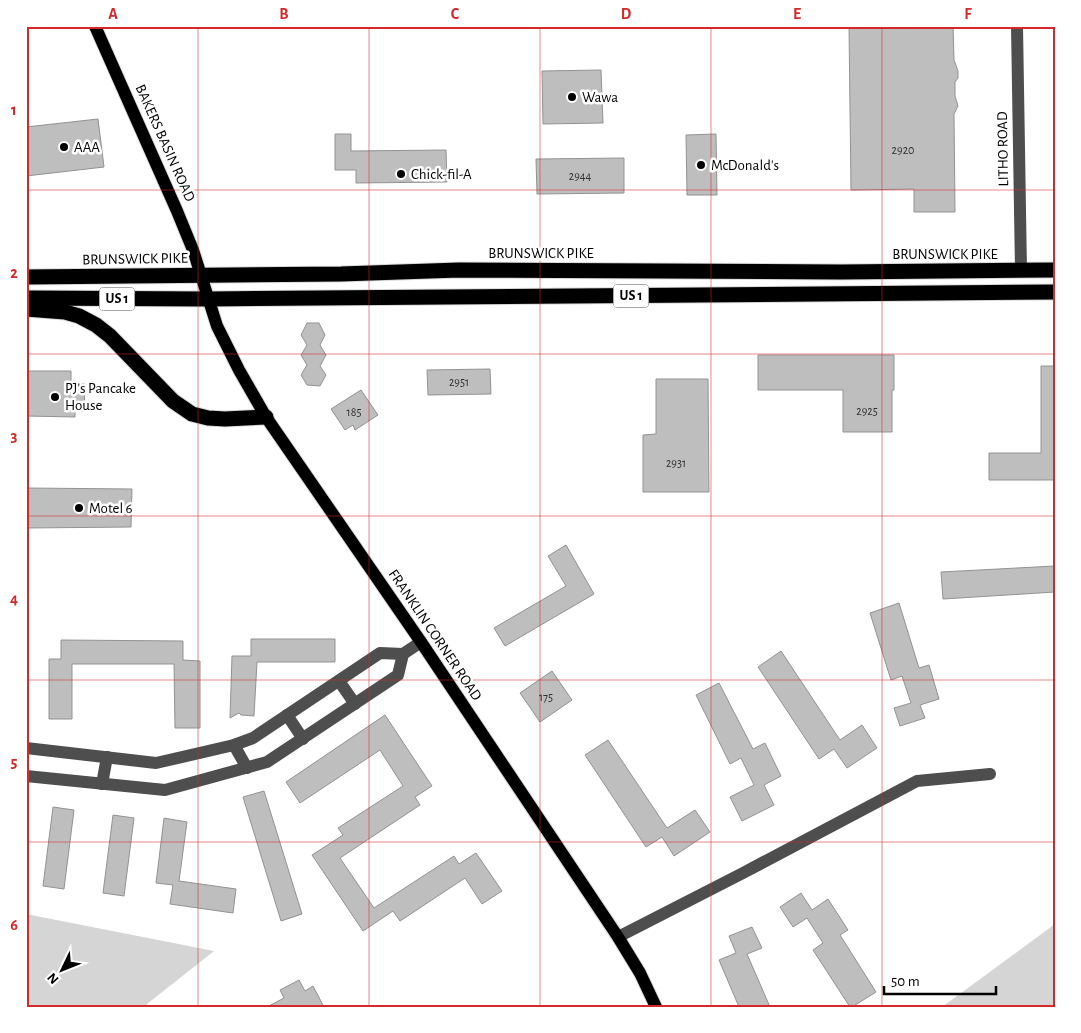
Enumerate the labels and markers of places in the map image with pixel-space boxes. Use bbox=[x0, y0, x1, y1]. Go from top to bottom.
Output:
place label: Wawa bbox=[582, 90, 618, 105]
marker: Wawa bbox=[566, 91, 578, 103]
place label: AAA bbox=[74, 140, 100, 155]
marker: AAA bbox=[58, 141, 70, 153]
place label: McDonald's bbox=[711, 158, 779, 173]
marker: McDonald's bbox=[695, 159, 707, 171]
place label: Chick-fil-A bbox=[411, 167, 472, 182]
marker: Chick-fil-A bbox=[395, 168, 407, 180]
place label: PJ's Pancake House bbox=[65, 381, 136, 413]
marker: PJ's Pancake House bbox=[49, 391, 61, 403]
place label: Motel 6 bbox=[89, 501, 133, 516]
marker: Motel 6 bbox=[73, 502, 85, 514]

